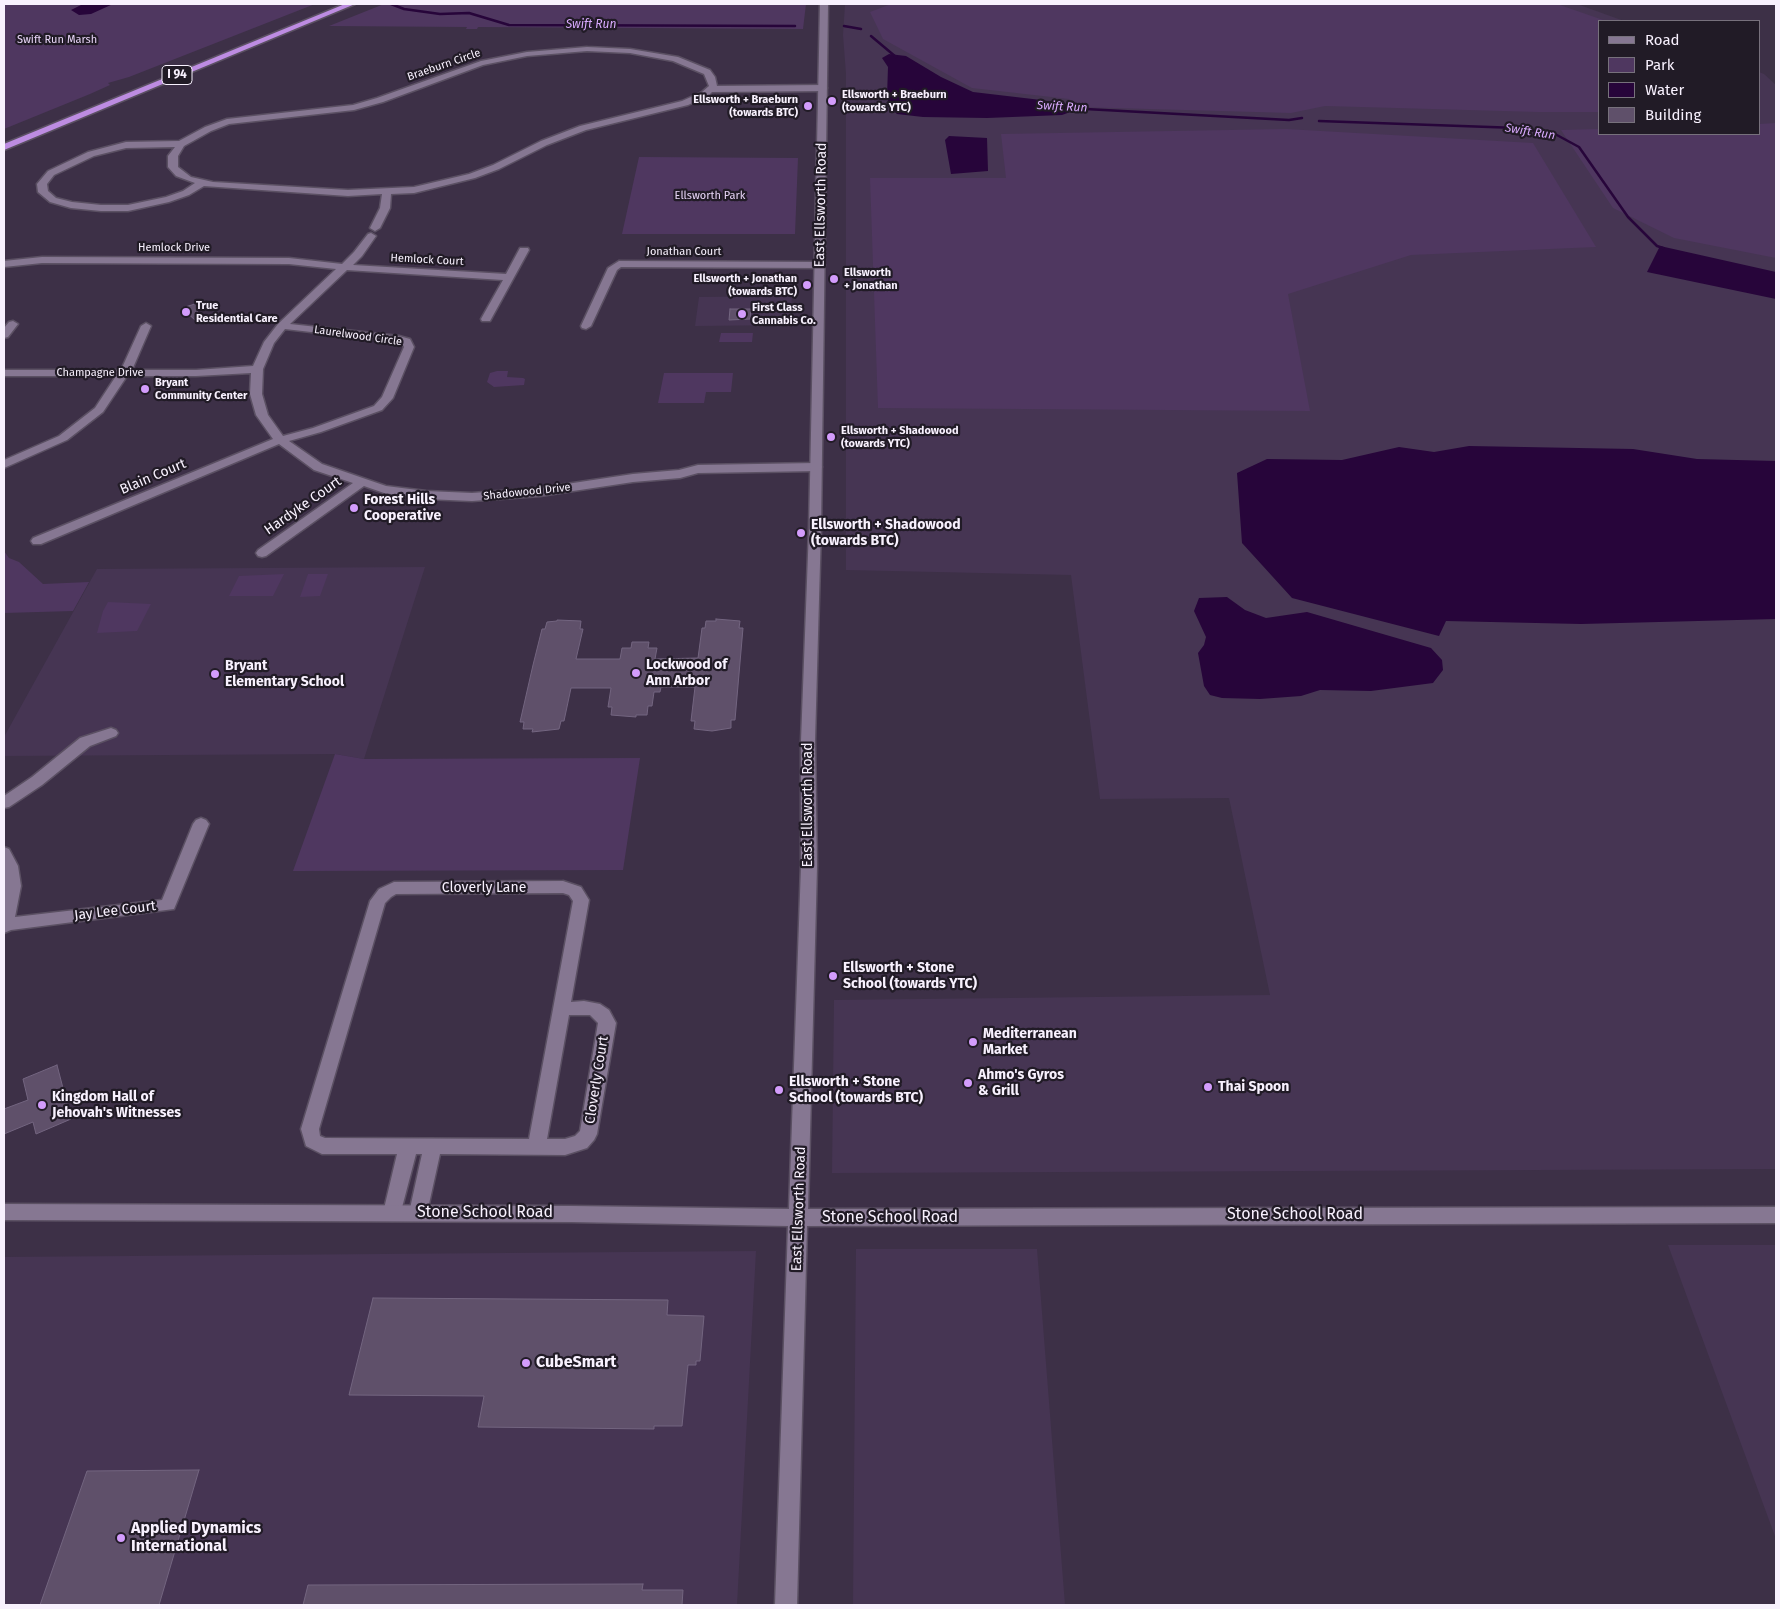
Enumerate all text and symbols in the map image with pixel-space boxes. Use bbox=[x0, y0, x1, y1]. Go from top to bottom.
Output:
water label: Swift Run bbox=[566, 18, 616, 32]
legend bbox=[1598, 20, 1760, 135]
text: Road bbox=[1645, 31, 1680, 49]
park label: Swift Run Marsh bbox=[17, 33, 97, 47]
street label: Braeburn Circle bbox=[406, 46, 482, 84]
text: Park bbox=[1645, 56, 1675, 74]
road number: I 94 bbox=[162, 66, 192, 84]
text: Water bbox=[1645, 81, 1684, 99]
place label: Ellsworth + Braeburn (towards YTC) bbox=[842, 88, 947, 114]
place label: Ellsworth + Braeburn (towards BTC) bbox=[693, 93, 798, 119]
marker: Ellsworth + Braeburn (towards YTC) bbox=[826, 95, 838, 107]
water label: Swift Run bbox=[1036, 98, 1088, 116]
marker: Ellsworth + Braeburn (towards BTC) bbox=[802, 100, 814, 112]
text: Building bbox=[1645, 106, 1701, 124]
water label: Swift Run bbox=[1504, 121, 1556, 143]
street label: East Ellsworth Road bbox=[812, 142, 830, 268]
park label: Ellsworth Park bbox=[675, 189, 745, 203]
street label: Hemlock Drive bbox=[138, 241, 210, 255]
street label: Jonathan Court bbox=[647, 245, 721, 259]
street label: Hemlock Court bbox=[390, 251, 464, 269]
place label: Ellsworth + Jonathan bbox=[844, 266, 898, 292]
place label: Ellsworth + Jonathan (towards BTC) bbox=[694, 272, 797, 298]
marker: Ellsworth + Jonathan bbox=[828, 273, 840, 285]
marker: Ellsworth + Jonathan (towards BTC) bbox=[801, 279, 813, 291]
place label: True Residential Care bbox=[196, 299, 278, 325]
place label: First Class Cannabis Co. bbox=[752, 301, 816, 327]
marker: True Residential Care bbox=[180, 306, 192, 318]
marker: First Class Cannabis Co. bbox=[736, 308, 748, 320]
street label: Laurelwood Circle bbox=[313, 323, 403, 349]
street label: Champagne Drive bbox=[56, 366, 144, 380]
place label: Bryant Community Center bbox=[155, 376, 247, 402]
marker: Bryant Community Center bbox=[139, 383, 151, 395]
place label: Ellsworth + Shadowood (towards YTC) bbox=[841, 424, 959, 450]
marker: Ellsworth + Shadowood (towards YTC) bbox=[825, 431, 837, 443]
street label: Blain Court bbox=[117, 456, 189, 498]
street label: Hardyke Court bbox=[261, 473, 345, 539]
street label: Shadowood Drive bbox=[483, 481, 571, 503]
place label: Forest Hills Cooperative bbox=[364, 492, 441, 524]
marker: Forest Hills Cooperative bbox=[348, 502, 360, 514]
place label: Ellsworth + Shadowood (towards BTC) bbox=[811, 517, 961, 550]
marker: Ellsworth + Shadowood (towards BTC) bbox=[795, 527, 807, 539]
place label: Lockwood of Ann Arbor bbox=[646, 657, 727, 690]
place label: Bryant Elementary School bbox=[225, 658, 344, 690]
marker: Lockwood of Ann Arbor bbox=[630, 667, 642, 679]
marker: Bryant Elementary School bbox=[209, 668, 221, 680]
street label: East Ellsworth Road bbox=[800, 742, 816, 868]
street label: Cloverly Lane bbox=[442, 880, 526, 896]
street label: Jay Lee Court bbox=[73, 898, 157, 924]
place label: Ellsworth + Stone School (towards YTC) bbox=[843, 960, 977, 992]
marker: Ellsworth + Stone School (towards YTC) bbox=[827, 970, 839, 982]
place label: Mediterranean Market bbox=[983, 1026, 1077, 1058]
street label: Cloverly Court bbox=[582, 1035, 612, 1125]
marker: Mediterranean Market bbox=[967, 1036, 979, 1048]
place label: Ahmo's Gyros & Grill bbox=[978, 1067, 1064, 1100]
place label: Ellsworth + Stone School (towards BTC) bbox=[789, 1074, 923, 1106]
marker: Ahmo's Gyros & Grill bbox=[962, 1077, 974, 1089]
place label: Thai Spoon bbox=[1218, 1079, 1289, 1095]
marker: Thai Spoon bbox=[1202, 1081, 1214, 1093]
marker: Ellsworth + Stone School (towards BTC) bbox=[773, 1084, 785, 1096]
place label: Kingdom Hall of Jehovah's Witnesses bbox=[52, 1089, 181, 1122]
marker: Kingdom Hall of Jehovah's Witnesses bbox=[36, 1099, 48, 1111]
street label: East Ellsworth Road bbox=[788, 1146, 810, 1272]
street label: Stone School Road bbox=[417, 1203, 553, 1223]
street label: Stone School Road bbox=[1227, 1205, 1363, 1225]
street label: Stone School Road bbox=[822, 1208, 958, 1228]
place label: CubeSmart bbox=[536, 1353, 617, 1373]
marker: CubeSmart bbox=[520, 1357, 532, 1369]
place label: Applied Dynamics International bbox=[131, 1519, 261, 1557]
marker: Applied Dynamics International bbox=[115, 1532, 127, 1544]

